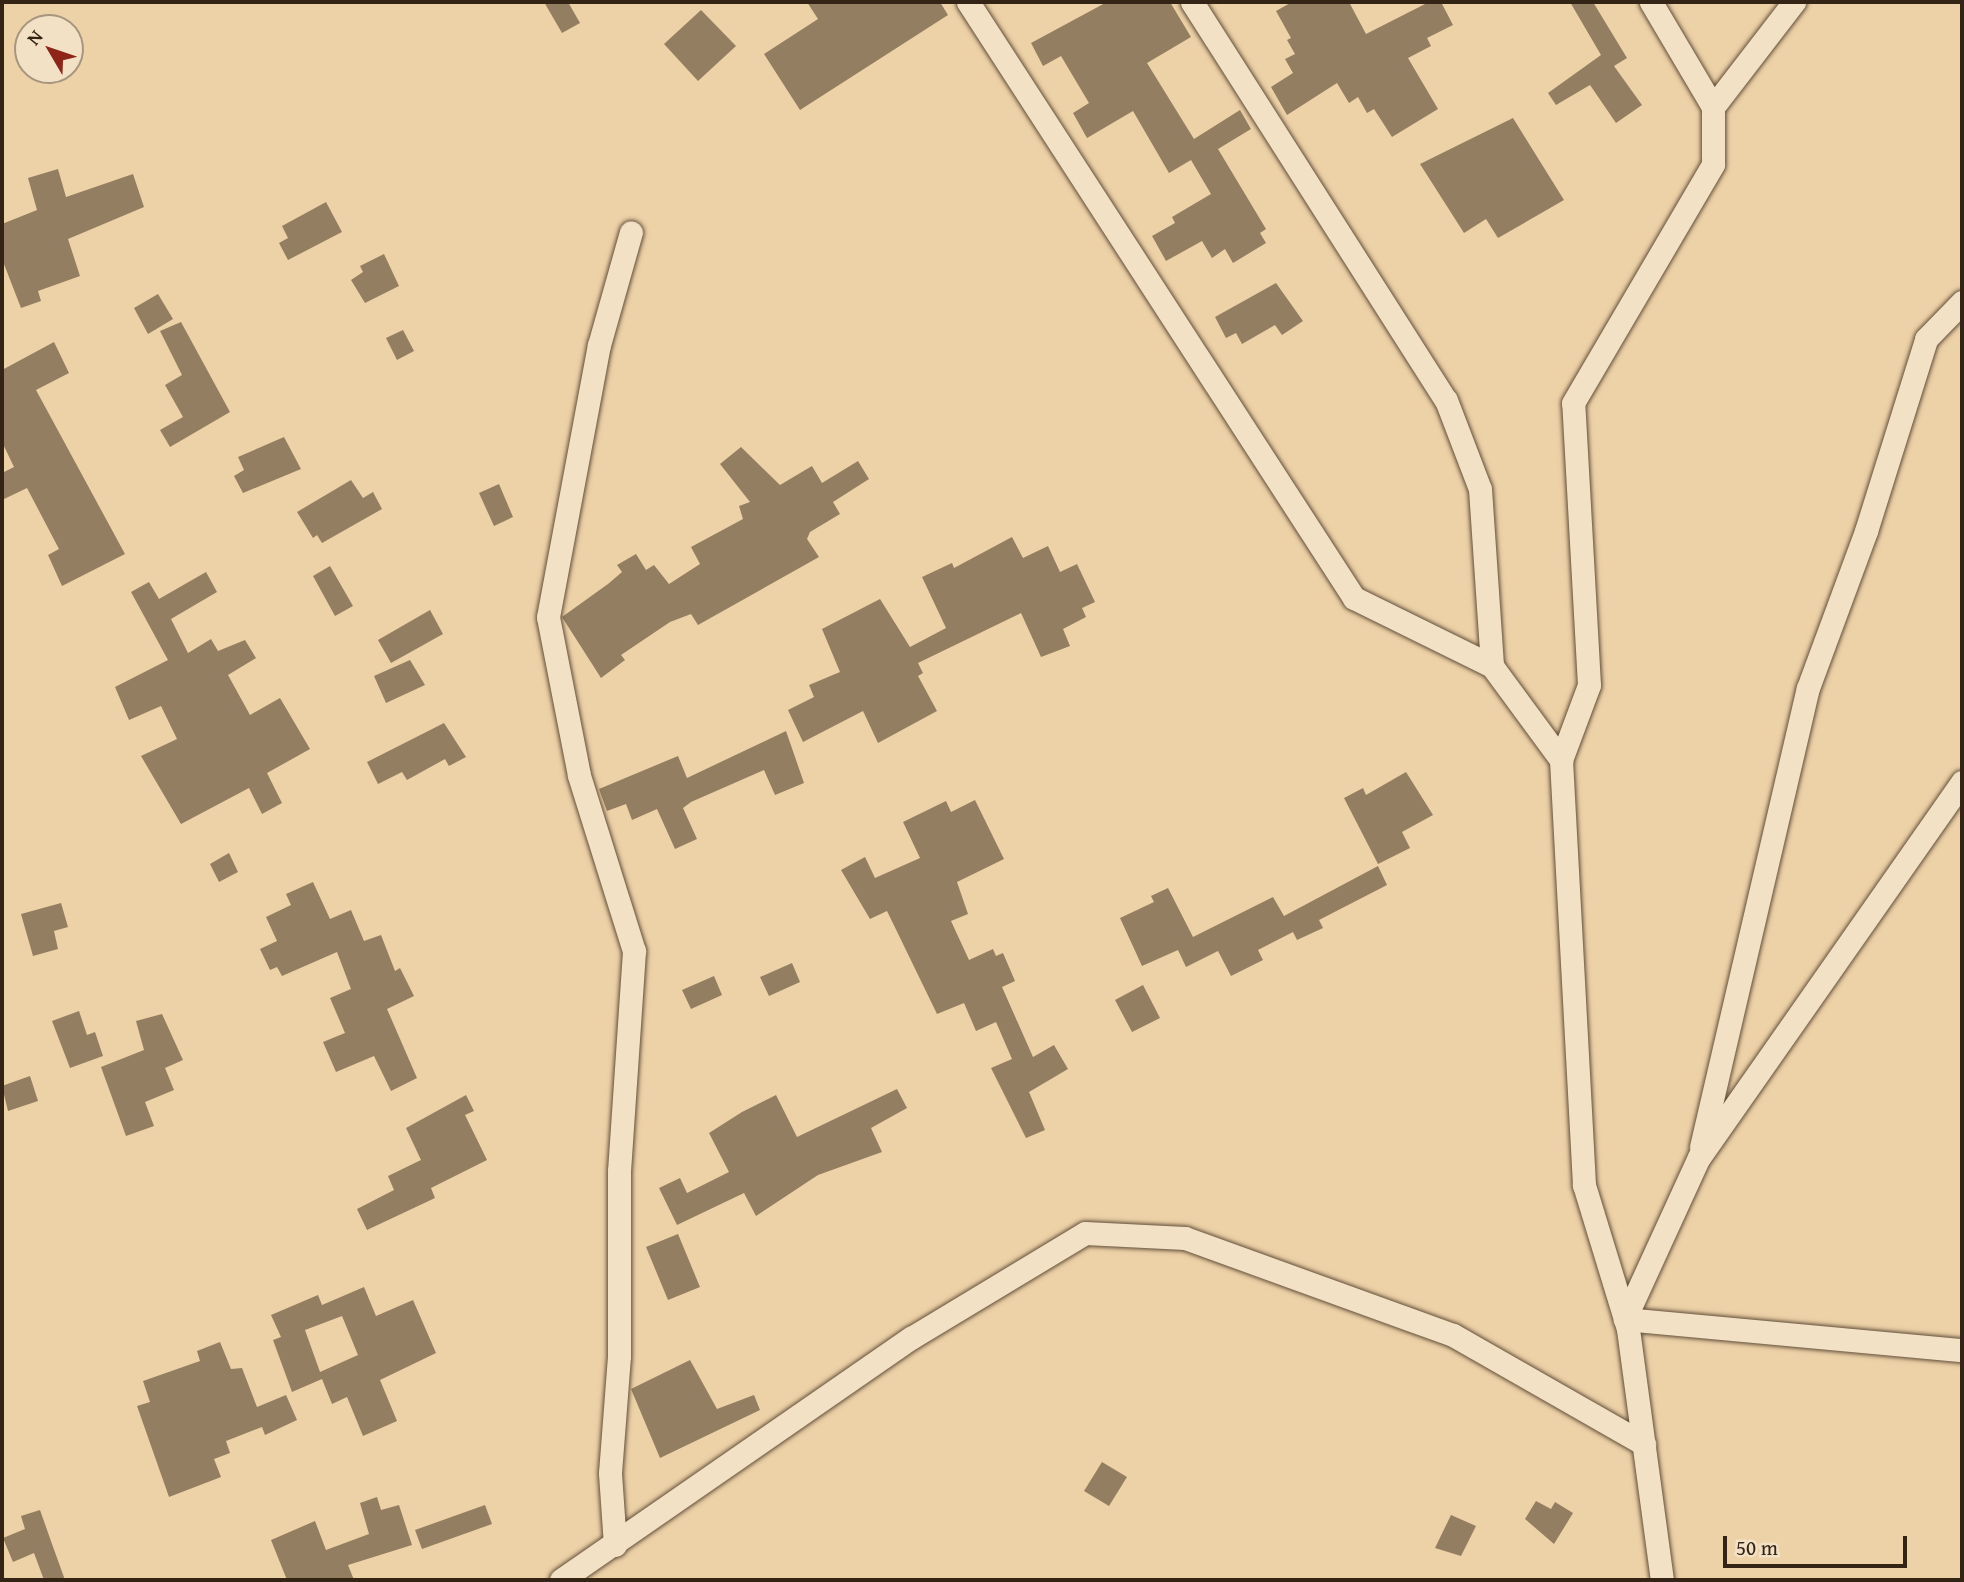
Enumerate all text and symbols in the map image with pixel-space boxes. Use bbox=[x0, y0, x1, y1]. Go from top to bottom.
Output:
north arrow bbox=[14, 14, 84, 84]
text: N bbox=[19, 23, 49, 51]
scale bar bbox=[1726, 1522, 1910, 1566]
text: 50 m bbox=[1736, 1532, 1778, 1563]

